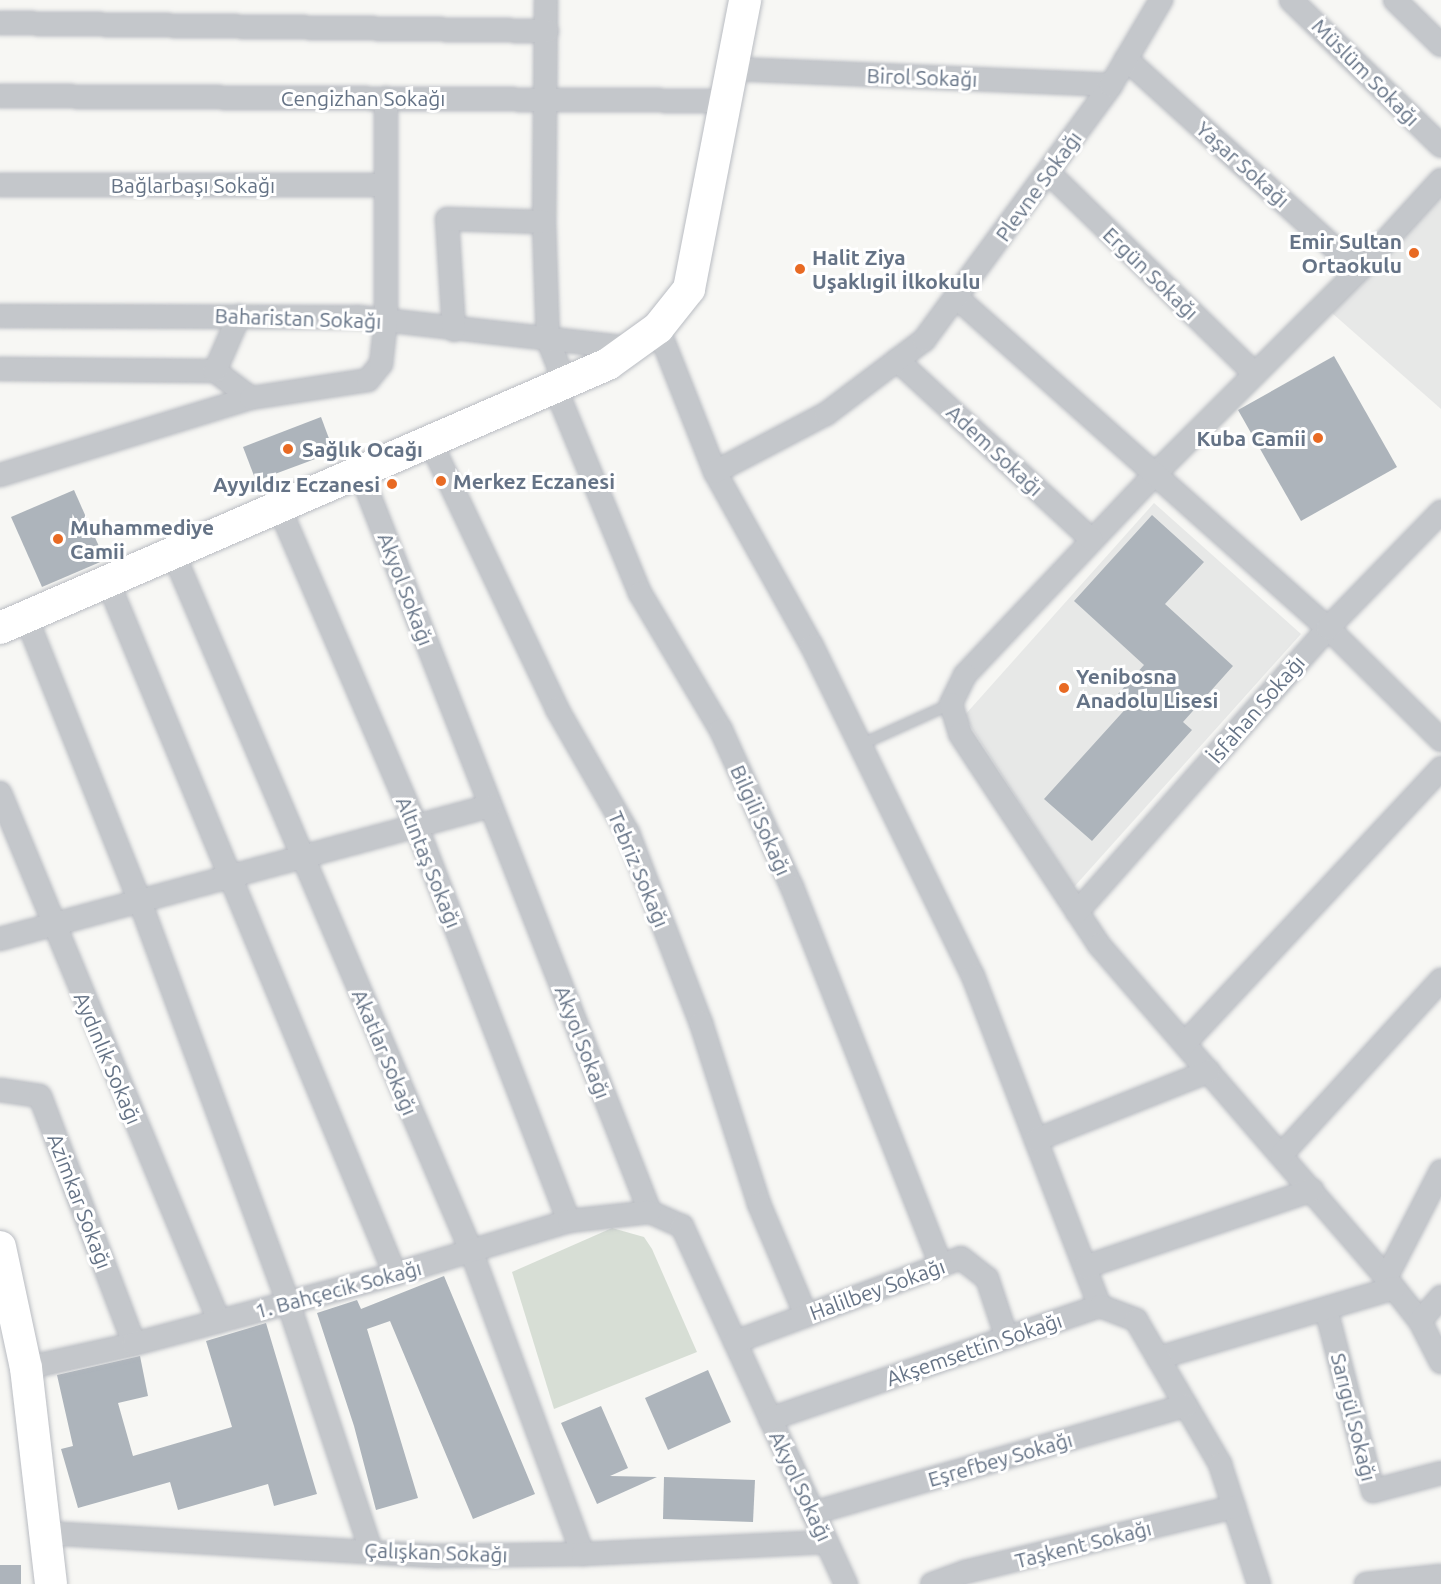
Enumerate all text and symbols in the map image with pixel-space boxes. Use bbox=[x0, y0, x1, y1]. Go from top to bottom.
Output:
street label: Müslüm Sokağı bbox=[1307, 13, 1425, 131]
street label: Birol Sokağı bbox=[866, 62, 978, 92]
street label: Cengizhan Sokağı bbox=[281, 85, 445, 111]
street label: Yaşar Sokağı bbox=[1191, 116, 1295, 212]
street label: Plevne Sokağı bbox=[990, 126, 1086, 246]
street label: Bağlarbaşı Sokağı bbox=[111, 172, 275, 198]
street label: Ergün Sokağı bbox=[1098, 221, 1204, 325]
place label: Emir Sultan Ortaokulu bbox=[1289, 228, 1402, 278]
place label: Halit Ziya Uşaklıgil İlkokulu bbox=[812, 244, 981, 294]
marker: Emir Sultan Ortaokulu bbox=[1407, 246, 1421, 260]
marker: Halit Ziya Uşaklıgil İlkokulu bbox=[793, 262, 807, 276]
street label: Baharistan Sokağı bbox=[214, 302, 382, 334]
street label: Adem Sokağı bbox=[942, 399, 1048, 501]
place label: Kuba Camii bbox=[1197, 425, 1306, 451]
marker: Kuba Camii bbox=[1311, 431, 1325, 445]
place label: Sağlık Ocağı bbox=[302, 436, 423, 462]
marker: Sağlık Ocağı bbox=[279, 440, 297, 458]
place label: Merkez Eczanesi bbox=[453, 468, 615, 494]
place label: Ayyıldız Eczanesi bbox=[213, 471, 380, 497]
marker: Merkez Eczanesi bbox=[434, 474, 448, 488]
marker: Ayyıldız Eczanesi bbox=[385, 477, 399, 491]
place label: Muhammediye Camii bbox=[70, 514, 214, 564]
street label: Akyol Sokağı bbox=[373, 529, 439, 649]
marker: Muhammediye Camii bbox=[51, 532, 65, 546]
street label: İsfahan Sokağı bbox=[1202, 650, 1310, 768]
place label: Yenibosna Anadolu Lisesi bbox=[1076, 663, 1218, 713]
marker: Yenibosna Anadolu Lisesi bbox=[1057, 681, 1071, 695]
street label: Bilgili Sokağı bbox=[725, 761, 797, 879]
street label: Altıntaş Sokağı bbox=[391, 793, 467, 931]
street label: Tebriz Sokağı bbox=[603, 807, 675, 931]
street label: Akyol Sokağı bbox=[550, 982, 616, 1102]
street label: Akatlar Sokağı bbox=[347, 985, 423, 1119]
street label: Aydınlık Sokağı bbox=[69, 988, 147, 1128]
street label: Azimkar Sokağı bbox=[43, 1130, 117, 1272]
street label: Halilbey Sokağı bbox=[806, 1253, 948, 1325]
street label: 1. Bahçecik Sokağı bbox=[252, 1255, 424, 1323]
street label: Akşemsettin Sokağı bbox=[883, 1307, 1065, 1391]
street label: Sarıgül Sokağı bbox=[1326, 1350, 1382, 1484]
street label: Eşrefbey Sokağı bbox=[925, 1426, 1075, 1492]
street label: Akyol Sokağı bbox=[764, 1427, 838, 1545]
street label: Taşkent Sokağı bbox=[1012, 1515, 1154, 1573]
street label: Çalışkan Sokağı bbox=[364, 1537, 508, 1567]

